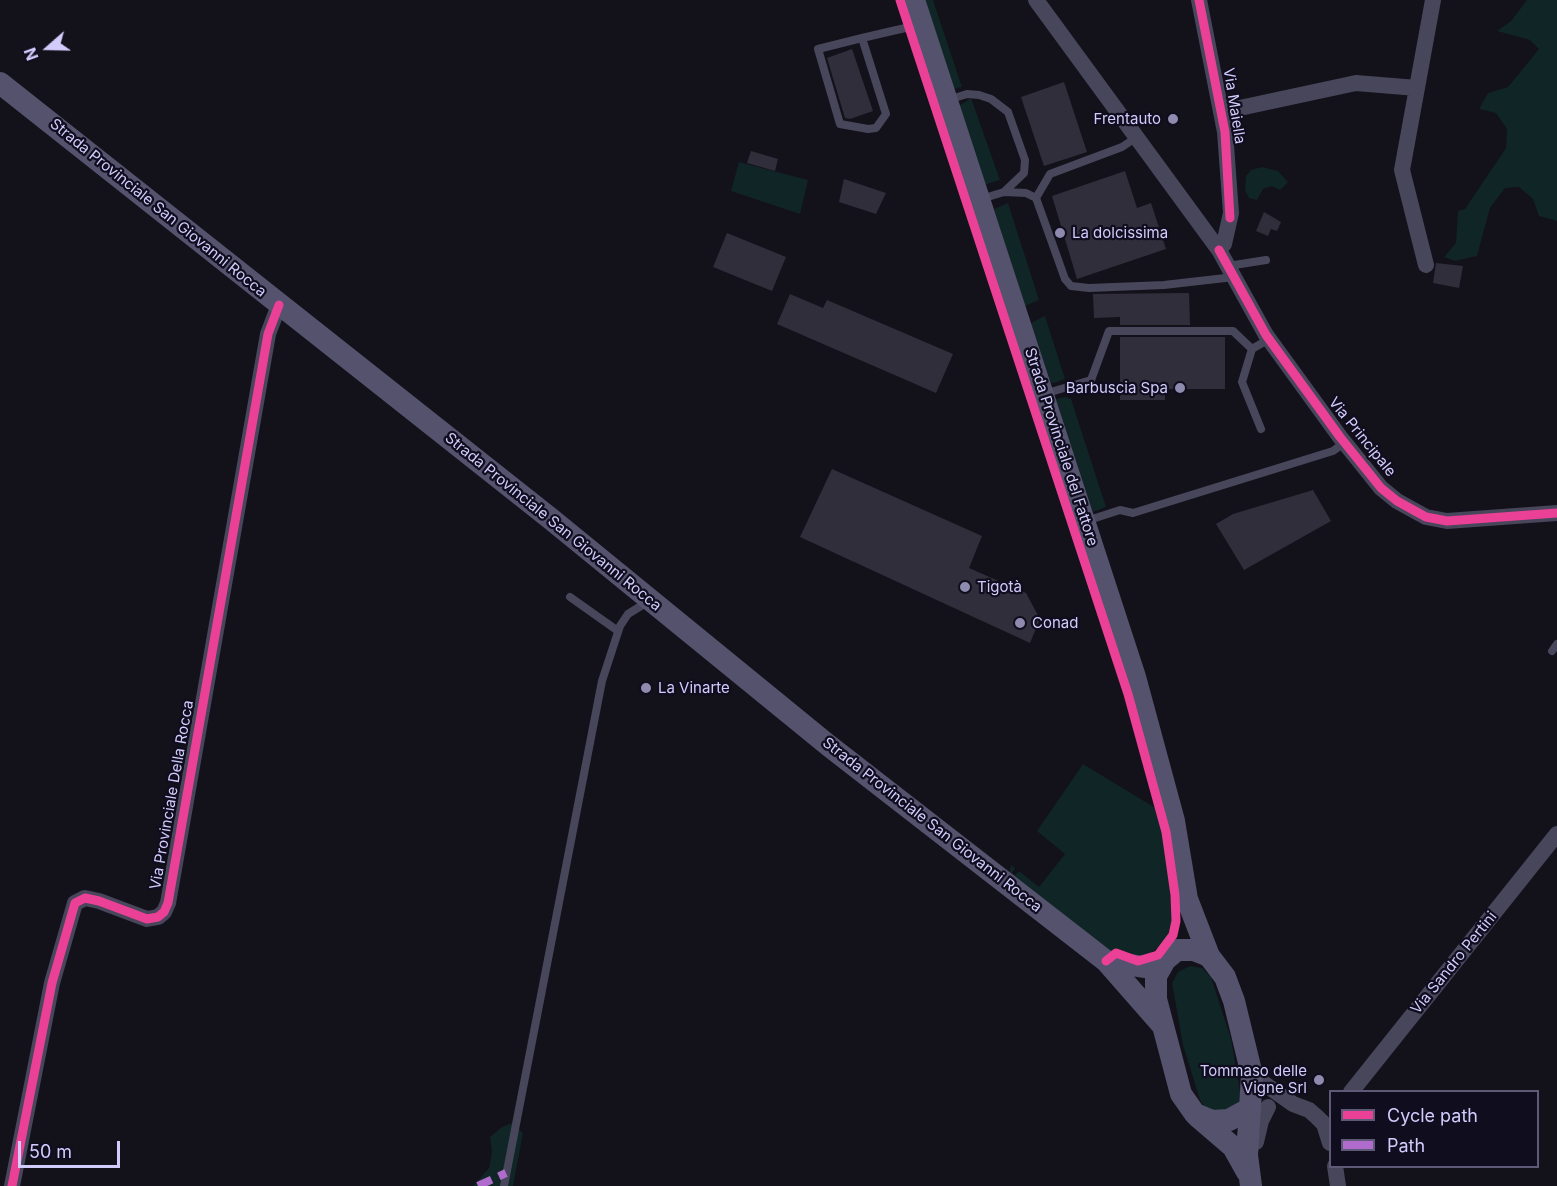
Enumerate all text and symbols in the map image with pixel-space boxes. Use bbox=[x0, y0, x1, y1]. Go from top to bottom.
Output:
north arrow bbox=[18, 18, 78, 78]
text: N bbox=[20, 45, 43, 63]
street label: Via Maiella bbox=[1219, 67, 1249, 145]
place label: Frentauto bbox=[1094, 110, 1161, 128]
marker: Frentauto bbox=[1166, 112, 1180, 126]
street label: Strada Provinciale San Giovanni Rocca bbox=[46, 115, 270, 301]
place label: La dolcissima bbox=[1072, 224, 1168, 242]
marker: La dolcissima bbox=[1053, 226, 1067, 240]
street label: Strada Provinciale del Fattore bbox=[1020, 346, 1102, 548]
place label: Barbuscia Spa bbox=[1066, 379, 1168, 397]
marker: Barbuscia Spa bbox=[1173, 381, 1187, 395]
street label: Via Principale bbox=[1325, 394, 1399, 480]
street label: Strada Provinciale San Giovanni Rocca bbox=[441, 429, 665, 615]
place label: Tigotà bbox=[977, 578, 1022, 596]
marker: Tigotà bbox=[958, 580, 972, 594]
place label: Conad bbox=[1032, 614, 1078, 632]
marker: Conad bbox=[1013, 616, 1027, 630]
place label: La Vinarte bbox=[658, 679, 730, 697]
marker: La Vinarte bbox=[639, 681, 653, 695]
street label: Via Provinciale Della Rocca bbox=[146, 699, 198, 891]
street label: Strada Provinciale San Giovanni Rocca bbox=[819, 734, 1045, 916]
street label: Via Sandro Pertini bbox=[1407, 908, 1501, 1018]
place label: Tommaso delle Vigne Srl bbox=[1200, 1062, 1307, 1097]
marker: Tommaso delle Vigne Srl bbox=[1312, 1073, 1326, 1087]
legend bbox=[1329, 1090, 1539, 1168]
text: Cycle path bbox=[1387, 1105, 1478, 1126]
scale bar bbox=[21, 1129, 123, 1167]
text: Path bbox=[1387, 1135, 1425, 1156]
text: 50 m bbox=[29, 1141, 72, 1162]

